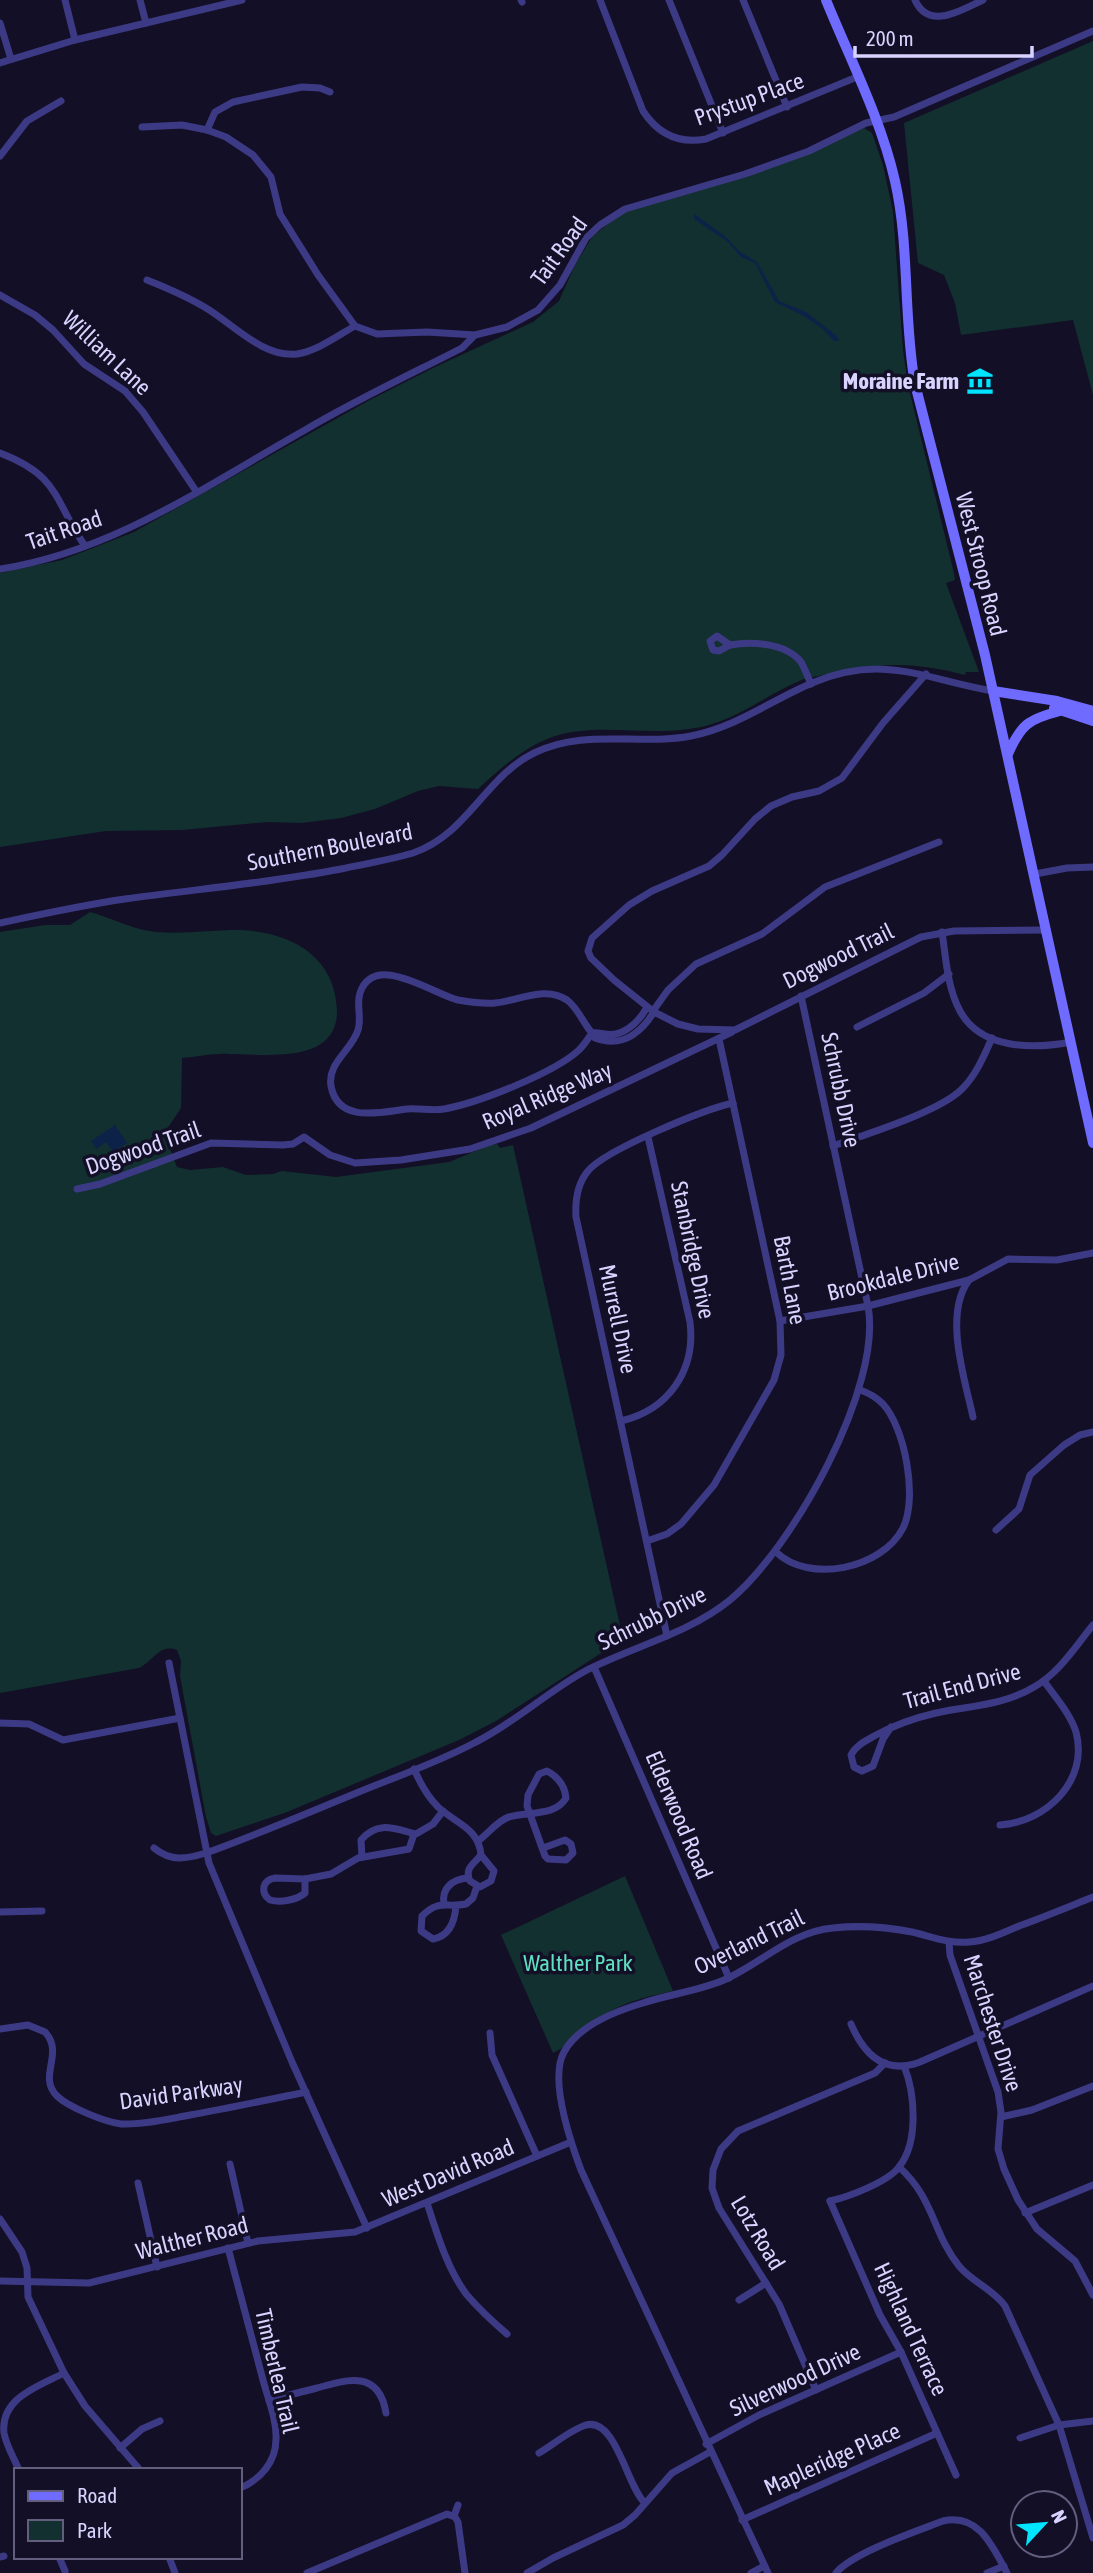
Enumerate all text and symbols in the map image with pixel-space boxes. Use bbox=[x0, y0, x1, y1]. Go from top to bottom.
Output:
scale bar bbox=[855, 14, 1032, 58]
text: 200 m bbox=[866, 26, 914, 50]
street label: Prystup Place bbox=[691, 67, 807, 131]
street label: Tait Road bbox=[526, 212, 592, 290]
street label: William Lane bbox=[58, 306, 156, 400]
museum icon: Moraine Farm bbox=[965, 366, 995, 396]
place label: Moraine Farm bbox=[843, 368, 959, 394]
street label: West Stroop Road bbox=[951, 490, 1011, 638]
street label: Tait Road bbox=[23, 505, 105, 555]
street label: Southern Boulevard bbox=[245, 818, 415, 876]
street label: Dogwood Trail bbox=[778, 918, 898, 994]
street label: Schrubb Drive bbox=[816, 1030, 866, 1150]
street label: Royal Ridge Way bbox=[478, 1057, 616, 1135]
street label: Dogwood Trail bbox=[82, 1116, 204, 1180]
street label: Stanbridge Drive bbox=[666, 1179, 720, 1321]
street label: Barth Lane bbox=[769, 1233, 811, 1327]
street label: Brookdale Drive bbox=[825, 1248, 961, 1306]
street label: Murrell Drive bbox=[594, 1262, 642, 1376]
street label: Schrubb Drive bbox=[594, 1581, 710, 1655]
street label: Trail End Drive bbox=[901, 1658, 1023, 1714]
street label: Elderwood Road bbox=[640, 1747, 718, 1883]
street label: Overland Trail bbox=[690, 1904, 808, 1980]
park label: Walther Park bbox=[523, 1950, 633, 1976]
street label: Marchester Drive bbox=[959, 1951, 1027, 2095]
street label: David Parkway bbox=[118, 2071, 244, 2115]
street label: West David Road bbox=[378, 2134, 518, 2212]
street label: Lotz Road bbox=[726, 2191, 790, 2275]
street label: Walther Road bbox=[133, 2211, 251, 2265]
street label: Highland Terrace bbox=[869, 2258, 953, 2400]
street label: Timberlea Trail bbox=[250, 2306, 304, 2436]
street label: Silverwood Drive bbox=[726, 2338, 864, 2422]
street label: Mapleridge Place bbox=[760, 2417, 904, 2501]
legend bbox=[14, 2468, 242, 2559]
text: Road bbox=[77, 2483, 117, 2507]
north arrow bbox=[1009, 2489, 1079, 2559]
text: N bbox=[1047, 2507, 1072, 2526]
text: Park bbox=[77, 2518, 112, 2542]

